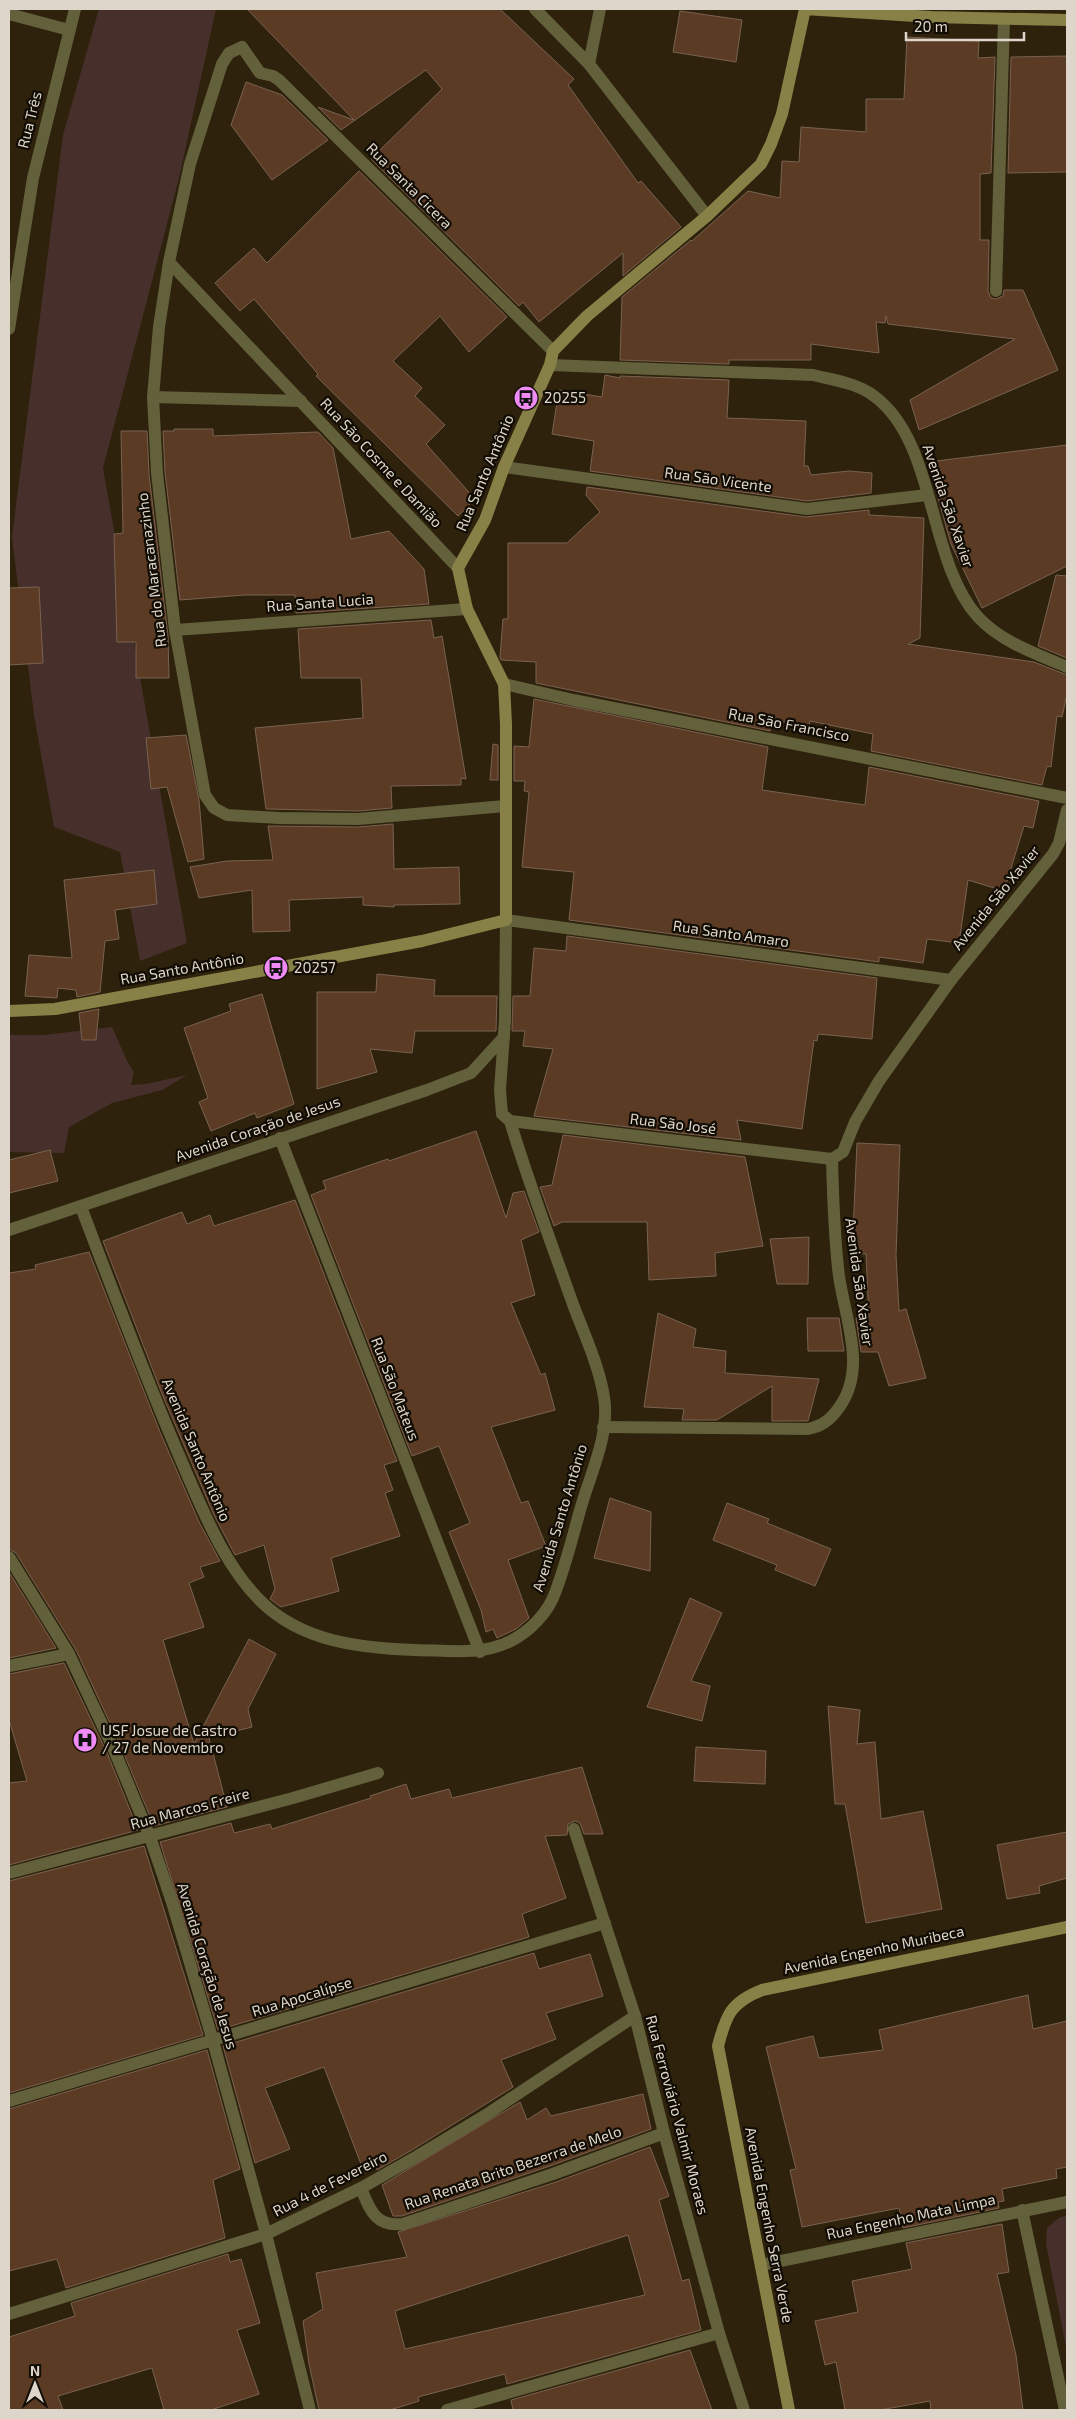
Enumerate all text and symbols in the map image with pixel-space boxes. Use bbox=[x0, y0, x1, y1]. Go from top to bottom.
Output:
scale bar bbox=[906, 10, 1024, 42]
text: 20 m bbox=[914, 17, 948, 35]
street label: Rua Três bbox=[13, 90, 45, 150]
street label: Rua Santa Cicera bbox=[363, 139, 456, 232]
bus stop icon: 20255 bbox=[513, 385, 539, 411]
place label: 20255 bbox=[544, 388, 586, 406]
street label: Rua São Cosme e Damião bbox=[317, 394, 446, 531]
street label: Rua Santo Antônio bbox=[451, 411, 517, 534]
street label: Avenida São Xavier bbox=[919, 442, 978, 570]
street label: Rua São Vicente bbox=[663, 463, 773, 495]
street label: Rua do Maracanazinho bbox=[133, 492, 169, 648]
street label: Rua Santa Lucia bbox=[266, 589, 374, 615]
street label: Rua São Francisco bbox=[727, 703, 851, 745]
street label: Avenida São Xavier bbox=[948, 842, 1043, 953]
street label: Rua Santo Amaro bbox=[672, 916, 790, 950]
street label: Rua Santo Antônio bbox=[119, 948, 245, 988]
bus stop icon: 20257 bbox=[263, 955, 289, 981]
place label: 20257 bbox=[294, 958, 336, 976]
street label: Avenida Coração de Jesus bbox=[173, 1091, 343, 1166]
street label: Rua São José bbox=[629, 1109, 717, 1137]
street label: Avenida São Xavier bbox=[842, 1217, 878, 1347]
street label: Rua São Mateus bbox=[368, 1334, 424, 1443]
street label: Avenida Santo Antônio bbox=[159, 1375, 235, 1524]
street label: Avenida Santo Antônio bbox=[528, 1442, 590, 1594]
place label: USF Josue de Castro / 27 de Novembro bbox=[102, 1721, 237, 1756]
hospital icon: USF Josue de Castro / 27 de Novembro bbox=[72, 1727, 98, 1753]
street label: Rua Marcos Freire bbox=[128, 1783, 251, 1833]
street label: Avenida Coração de Jesus bbox=[173, 1880, 242, 2051]
street label: Avenida Engenho Muribeca bbox=[782, 1921, 966, 1977]
street label: Rua Apocalípse bbox=[249, 1972, 354, 2020]
street label: Rua Ferroviário Valmir Moraes bbox=[643, 2013, 713, 2216]
street label: Rua Renata Brito Bezerra de Melo bbox=[402, 2121, 624, 2213]
street label: Avenida Engenho Serra Verde bbox=[742, 2125, 798, 2324]
street label: Rua 4 de Fevereiro bbox=[269, 2147, 390, 2220]
street label: Rua Engenho Mata Limpa bbox=[825, 2189, 997, 2243]
north arrow bbox=[10, 2359, 60, 2409]
text: N bbox=[30, 2362, 40, 2379]

